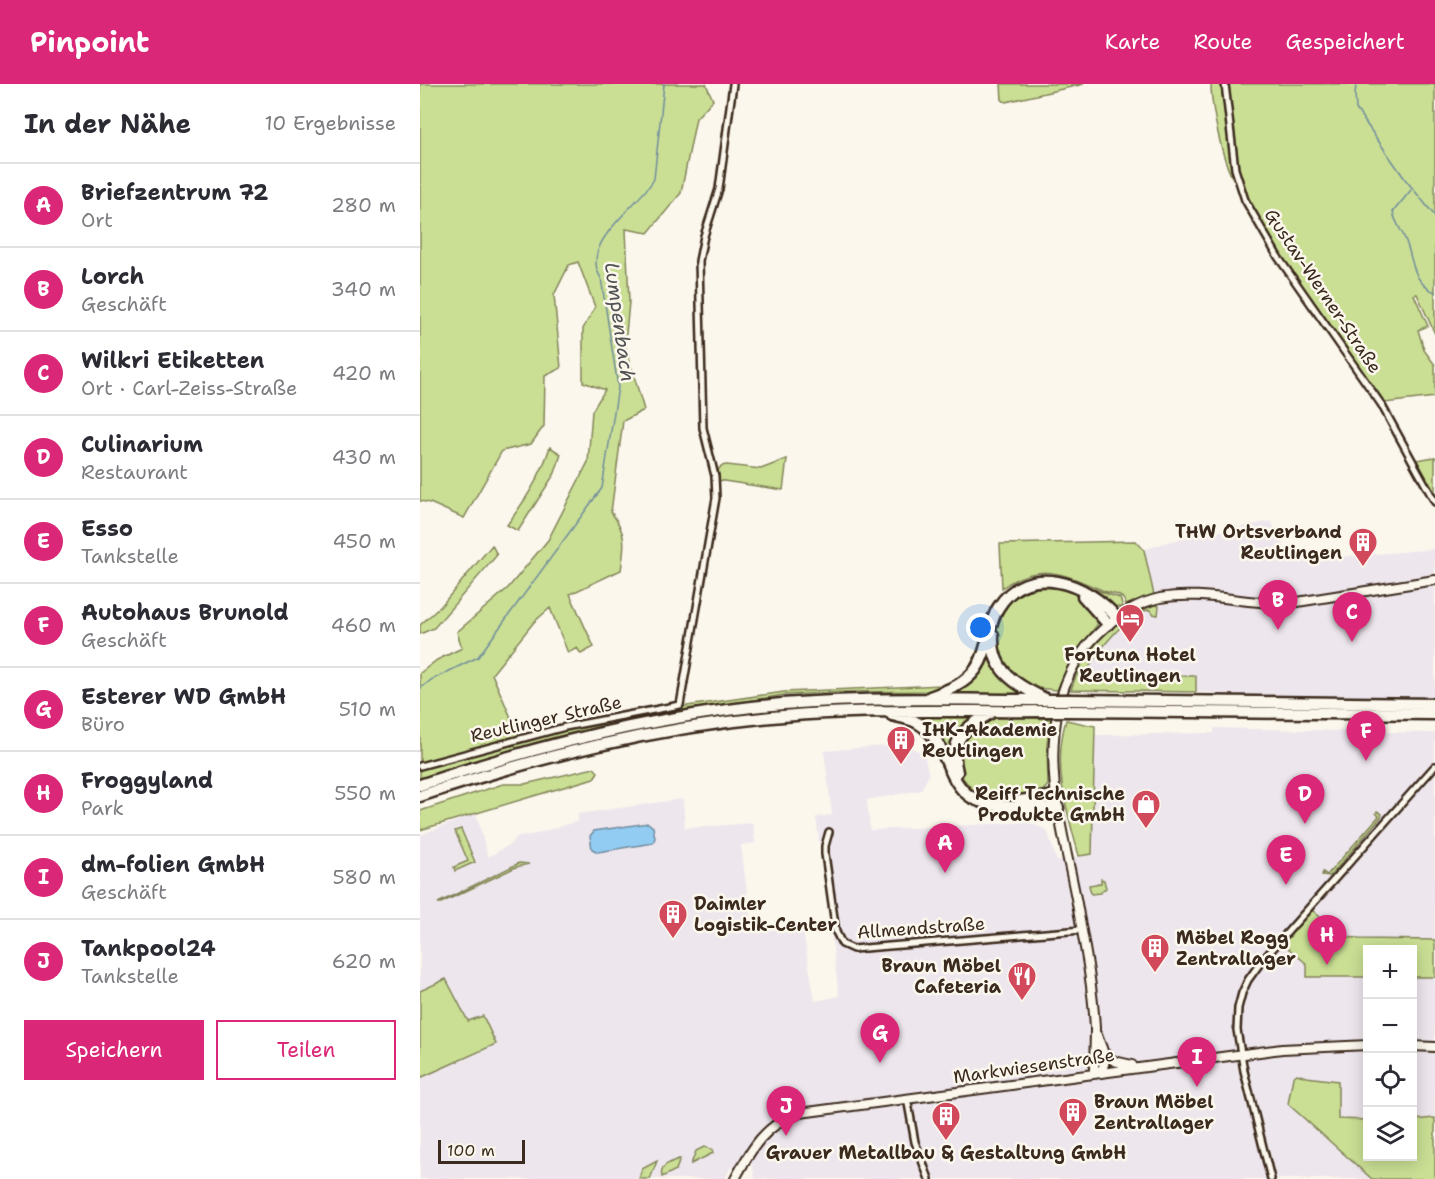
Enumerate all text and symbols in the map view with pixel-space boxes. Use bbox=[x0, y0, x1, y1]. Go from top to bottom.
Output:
text: Pinpoint bbox=[30, 23, 149, 61]
text: Karte bbox=[1105, 28, 1160, 56]
text: Route bbox=[1193, 28, 1252, 56]
text: Gespeichert bbox=[1285, 28, 1405, 56]
text: In der Nähe bbox=[24, 106, 191, 141]
text: 10 Ergebnisse bbox=[264, 110, 396, 136]
text: Briefzentrum 72 bbox=[81, 178, 268, 207]
text: A bbox=[36, 192, 51, 218]
text: 280 m bbox=[331, 192, 396, 218]
street label: Gustav-Werner-Straße bbox=[1259, 204, 1387, 378]
text: Ort bbox=[81, 207, 113, 233]
water label: Lumpenbach bbox=[599, 260, 641, 384]
text: Lorch bbox=[81, 262, 144, 291]
text: B bbox=[37, 276, 50, 302]
text: 340 m bbox=[331, 276, 396, 302]
text: Geschäft bbox=[81, 291, 167, 317]
text: Wilkri Etiketten bbox=[81, 346, 264, 375]
text: C bbox=[37, 360, 50, 386]
text: 420 m bbox=[332, 360, 396, 386]
text: Ort · Carl-Zeiss-Straße bbox=[81, 375, 297, 401]
text: Culinarium bbox=[81, 430, 203, 459]
text: D bbox=[36, 444, 51, 470]
text: 430 m bbox=[332, 444, 396, 470]
text: Restaurant bbox=[81, 459, 188, 485]
text: Esso bbox=[81, 514, 133, 543]
place label: THW Ortsverband Reutlingen bbox=[1175, 520, 1342, 565]
building icon: THW Ortsverband Reutlingen bbox=[1347, 526, 1379, 568]
text: E bbox=[37, 528, 50, 554]
text: 450 m bbox=[332, 528, 396, 554]
text: Tankstelle bbox=[81, 543, 179, 569]
pin: B bbox=[1258, 580, 1298, 630]
pin: C bbox=[1332, 592, 1372, 642]
text: Autohaus Brunold bbox=[81, 598, 289, 627]
hotel icon: Fortuna Hotel Reutlingen bbox=[1114, 602, 1146, 644]
text: F bbox=[38, 612, 49, 638]
text: 460 m bbox=[331, 612, 396, 638]
your location bbox=[966, 613, 995, 642]
text: Geschäft bbox=[81, 627, 167, 653]
place label: Fortuna Hotel Reutlingen bbox=[1064, 643, 1196, 688]
text: Esterer WD GmbH bbox=[81, 682, 286, 711]
street label: Reutlinger Straße bbox=[468, 690, 624, 748]
text: G bbox=[35, 696, 52, 722]
text: 510 m bbox=[339, 696, 396, 722]
text: Büro bbox=[81, 711, 125, 737]
pin: F bbox=[1346, 712, 1386, 761]
place label: IHK-Akademie Reutlingen bbox=[922, 718, 1058, 763]
building icon: IHK-Akademie Reutlingen bbox=[885, 724, 917, 766]
text: Froggyland bbox=[81, 766, 213, 795]
pin: D bbox=[1286, 774, 1324, 824]
text: H bbox=[36, 780, 51, 806]
text: 550 m bbox=[334, 780, 396, 806]
place label: Reiff Technische Produkte GmbH bbox=[975, 782, 1125, 827]
shop icon: Reiff Technische Produkte GmbH bbox=[1130, 788, 1162, 830]
text: Park bbox=[81, 795, 124, 821]
pin: A bbox=[926, 824, 964, 873]
pin: E bbox=[1266, 836, 1306, 885]
text: dm-folien GmbH bbox=[81, 850, 265, 879]
text: I bbox=[38, 864, 49, 890]
text: 580 m bbox=[333, 864, 396, 890]
text: Geschäft bbox=[81, 879, 167, 905]
place label: Daimler Logistik-Center bbox=[694, 892, 837, 937]
building icon: Daimler Logistik-Center bbox=[657, 898, 689, 940]
street label: Allmendstraße bbox=[856, 912, 986, 944]
pin: H bbox=[1308, 916, 1346, 965]
place label: Möbel Rogg Zentrallager bbox=[1176, 926, 1296, 971]
building icon: Möbel Rogg Zentrallager bbox=[1139, 932, 1171, 974]
text: Tankpool24 bbox=[81, 934, 216, 963]
map controls bbox=[1363, 945, 1417, 1161]
button: + bbox=[1363, 945, 1417, 999]
text: J bbox=[37, 948, 50, 974]
text: 620 m bbox=[332, 948, 396, 974]
place label: Braun Möbel Cafeteria bbox=[882, 954, 1002, 999]
restaurant icon: Braun Möbel Cafeteria bbox=[1006, 960, 1038, 1002]
text: Tankstelle bbox=[81, 963, 179, 989]
button: − bbox=[1363, 999, 1417, 1053]
pin: G bbox=[860, 1014, 900, 1063]
button: Speichern bbox=[24, 1020, 204, 1080]
button: Teilen bbox=[216, 1020, 396, 1080]
pin: I bbox=[1178, 1038, 1216, 1087]
street label: Markwiesenstraße bbox=[952, 1043, 1116, 1089]
button: locate bbox=[1363, 1053, 1417, 1107]
pin: J bbox=[766, 1086, 806, 1136]
place label: Braun Möbel Zentrallager bbox=[1094, 1090, 1214, 1135]
building icon: Braun Möbel Zentrallager bbox=[1057, 1096, 1089, 1138]
building icon: Grauer Metallbau & Gestaltung GmbH bbox=[930, 1100, 962, 1142]
button: layers bbox=[1363, 1107, 1417, 1161]
scale bar bbox=[438, 1137, 525, 1164]
text: 100 m bbox=[447, 1140, 495, 1161]
place label: Grauer Metallbau & Gestaltung GmbH bbox=[766, 1141, 1126, 1165]

